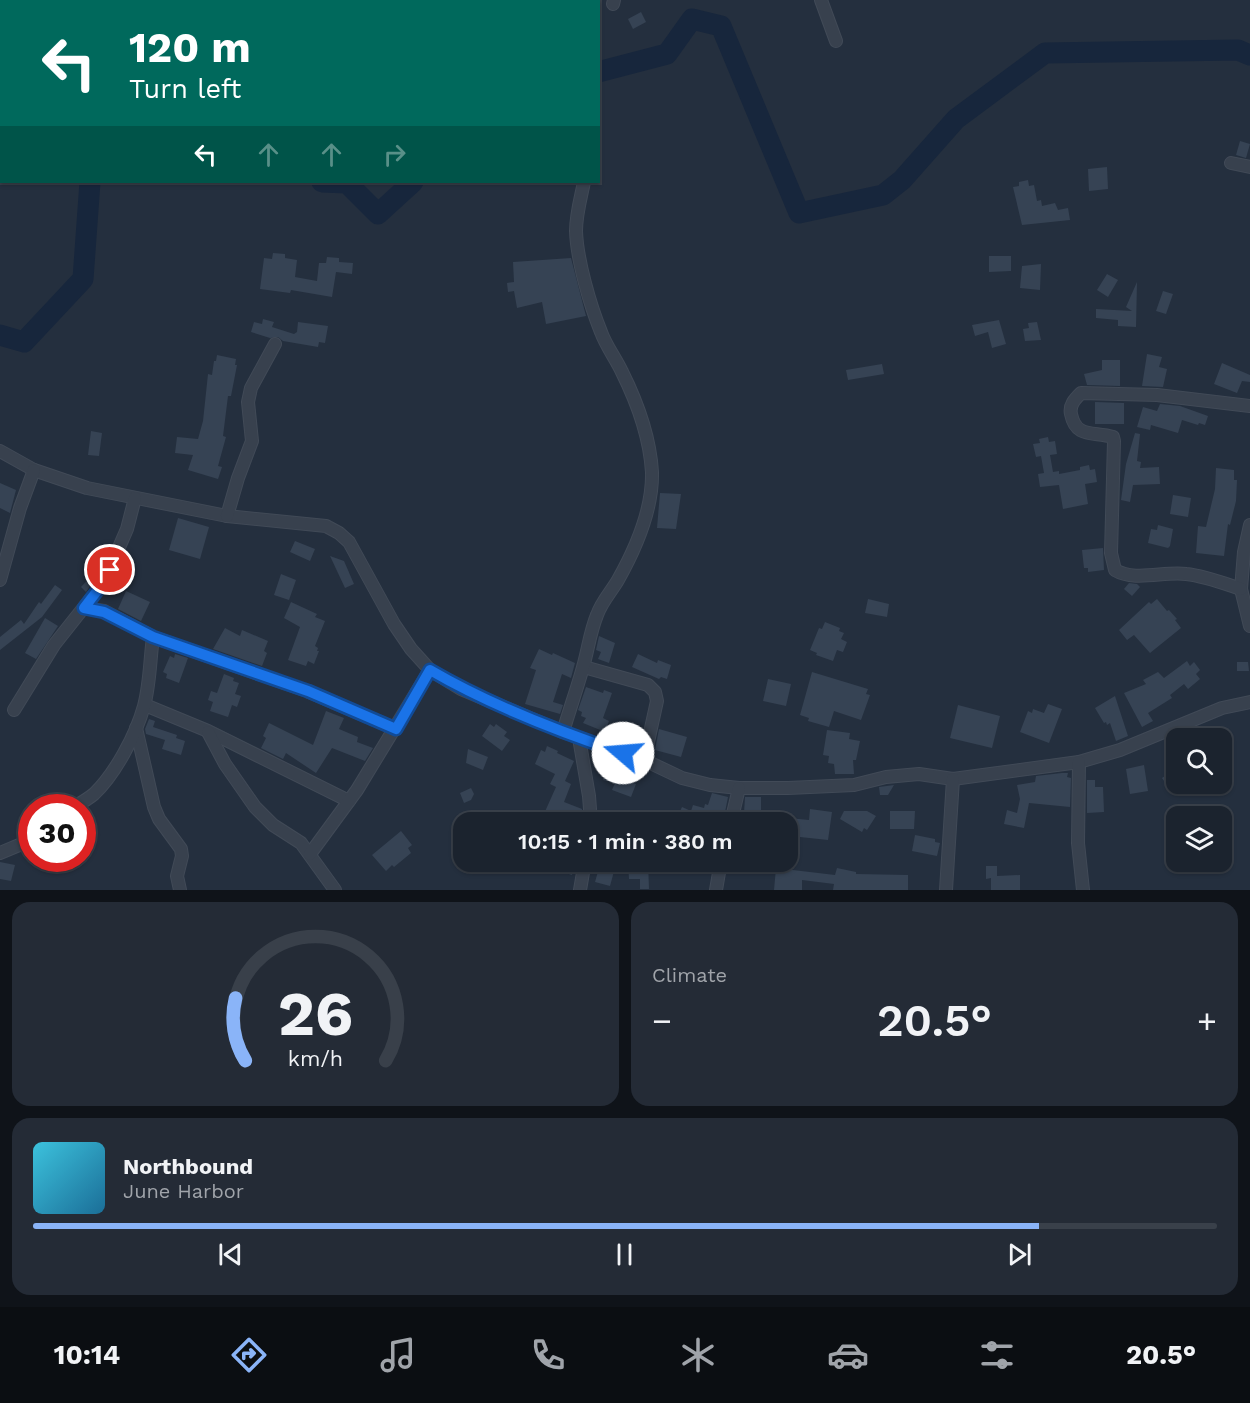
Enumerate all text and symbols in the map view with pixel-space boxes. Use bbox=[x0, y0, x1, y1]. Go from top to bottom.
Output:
text: 120 m bbox=[129, 23, 251, 72]
icon: left bbox=[30, 24, 108, 102]
text: Turn left bbox=[129, 73, 241, 105]
icon: left bbox=[189, 138, 222, 171]
icon: ahead bbox=[252, 138, 285, 171]
icon: ahead bbox=[315, 138, 348, 171]
icon: right bbox=[378, 138, 411, 171]
pin bbox=[84, 544, 135, 595]
icon: arrive bbox=[93, 553, 126, 586]
position arrow bbox=[591, 721, 655, 785]
map controls bbox=[1166, 728, 1232, 872]
button: search bbox=[1166, 728, 1232, 794]
speed limit sign: 30 bbox=[18, 794, 96, 872]
button: layers bbox=[1166, 806, 1232, 872]
text: 10:15 · 1 min · 380 m bbox=[518, 829, 733, 854]
text: Climate bbox=[652, 963, 727, 987]
text: 26 bbox=[278, 977, 353, 1050]
text: 20.5° bbox=[877, 994, 992, 1047]
text: − bbox=[652, 1001, 672, 1040]
text: + bbox=[1197, 1001, 1217, 1040]
text: km/h bbox=[288, 1046, 343, 1071]
text: Northbound bbox=[123, 1154, 253, 1179]
text: June Harbor bbox=[123, 1179, 244, 1203]
icon: previous bbox=[214, 1238, 247, 1271]
icon: pause bbox=[608, 1238, 641, 1271]
icon: next bbox=[1003, 1238, 1036, 1271]
icon: directions bbox=[228, 1334, 270, 1376]
icon: music bbox=[377, 1334, 419, 1376]
icon: phone bbox=[527, 1334, 569, 1376]
icon: climate bbox=[677, 1334, 719, 1376]
icon: car bbox=[827, 1334, 869, 1376]
icon: filters bbox=[976, 1334, 1018, 1376]
text: 10:14 bbox=[54, 1339, 120, 1371]
text: 20.5° bbox=[1126, 1339, 1196, 1371]

